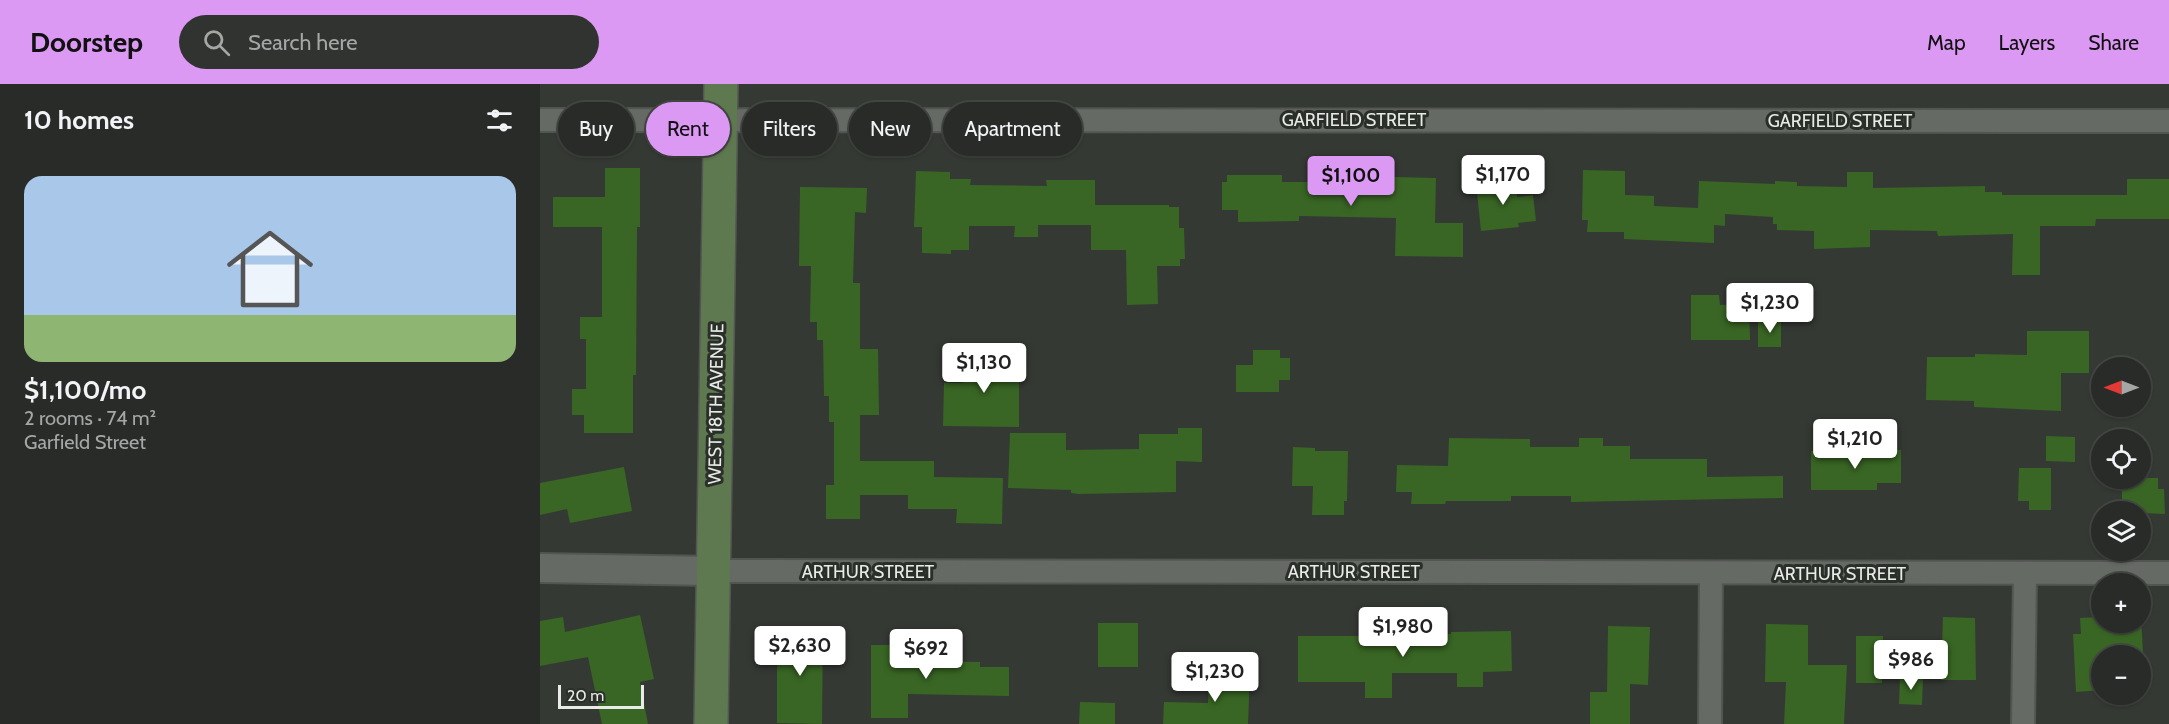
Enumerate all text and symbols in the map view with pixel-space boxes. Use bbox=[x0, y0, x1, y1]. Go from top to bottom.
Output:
search box bbox=[179, 15, 599, 69]
text: Doorstep bbox=[30, 25, 143, 59]
icon: search bbox=[200, 26, 233, 59]
text: Search here bbox=[248, 29, 357, 56]
text: Map bbox=[1927, 30, 1966, 55]
text: Layers bbox=[1999, 30, 2055, 55]
text: Share bbox=[2088, 30, 2139, 55]
chip: Buy bbox=[558, 102, 634, 156]
chip: Rent bbox=[646, 102, 730, 156]
chip: Filters bbox=[742, 102, 837, 156]
chip: New bbox=[849, 102, 931, 156]
chip: Apartment bbox=[943, 102, 1082, 156]
text: 10 homes bbox=[24, 104, 134, 136]
icon: filters bbox=[483, 104, 516, 137]
street label: GARFIELD STREET bbox=[1282, 109, 1427, 131]
street label: GARFIELD STREET bbox=[1768, 110, 1913, 132]
pin: $1,170 bbox=[1454, 155, 1552, 206]
pin: $1,100 bbox=[1302, 156, 1400, 207]
text: $1,170 bbox=[1476, 162, 1530, 186]
text: $1,100 bbox=[1322, 163, 1380, 187]
icon: home bbox=[216, 215, 324, 323]
pin: $1,230 bbox=[1721, 283, 1819, 334]
text: $1,230 bbox=[1740, 290, 1800, 314]
street label: WEST 18TH AVENUE bbox=[704, 323, 728, 485]
pin: $1,130 bbox=[935, 343, 1033, 394]
text: $1,130 bbox=[956, 350, 1012, 374]
north arrow bbox=[2091, 357, 2151, 417]
map controls bbox=[2091, 357, 2151, 705]
text: $1,100/mo bbox=[24, 374, 146, 406]
text: 2 rooms · 74 m² bbox=[24, 406, 156, 430]
pin: $1,210 bbox=[1806, 419, 1904, 470]
text: $1,210 bbox=[1827, 426, 1883, 450]
button: locate bbox=[2091, 429, 2151, 489]
text: Garfield Street bbox=[24, 430, 146, 454]
button: layers bbox=[2091, 501, 2151, 561]
street label: ARTHUR STREET bbox=[802, 561, 935, 583]
street label: ARTHUR STREET bbox=[1288, 561, 1421, 583]
street label: ARTHUR STREET bbox=[1774, 563, 1907, 585]
button: + bbox=[2091, 573, 2151, 633]
pin: $1,980 bbox=[1354, 607, 1452, 658]
text: $1,980 bbox=[1373, 614, 1433, 638]
pin: $2,630 bbox=[751, 626, 849, 677]
pin: $692 bbox=[890, 629, 962, 680]
text: $2,630 bbox=[769, 633, 831, 657]
text: $692 bbox=[904, 636, 948, 660]
pin: $986 bbox=[1875, 640, 1947, 691]
button: − bbox=[2091, 645, 2151, 705]
text: $986 bbox=[1888, 647, 1934, 671]
pin: $1,230 bbox=[1166, 652, 1264, 703]
text: $1,230 bbox=[1185, 659, 1245, 683]
scale bar bbox=[558, 682, 644, 710]
text: 20 m bbox=[567, 686, 604, 705]

